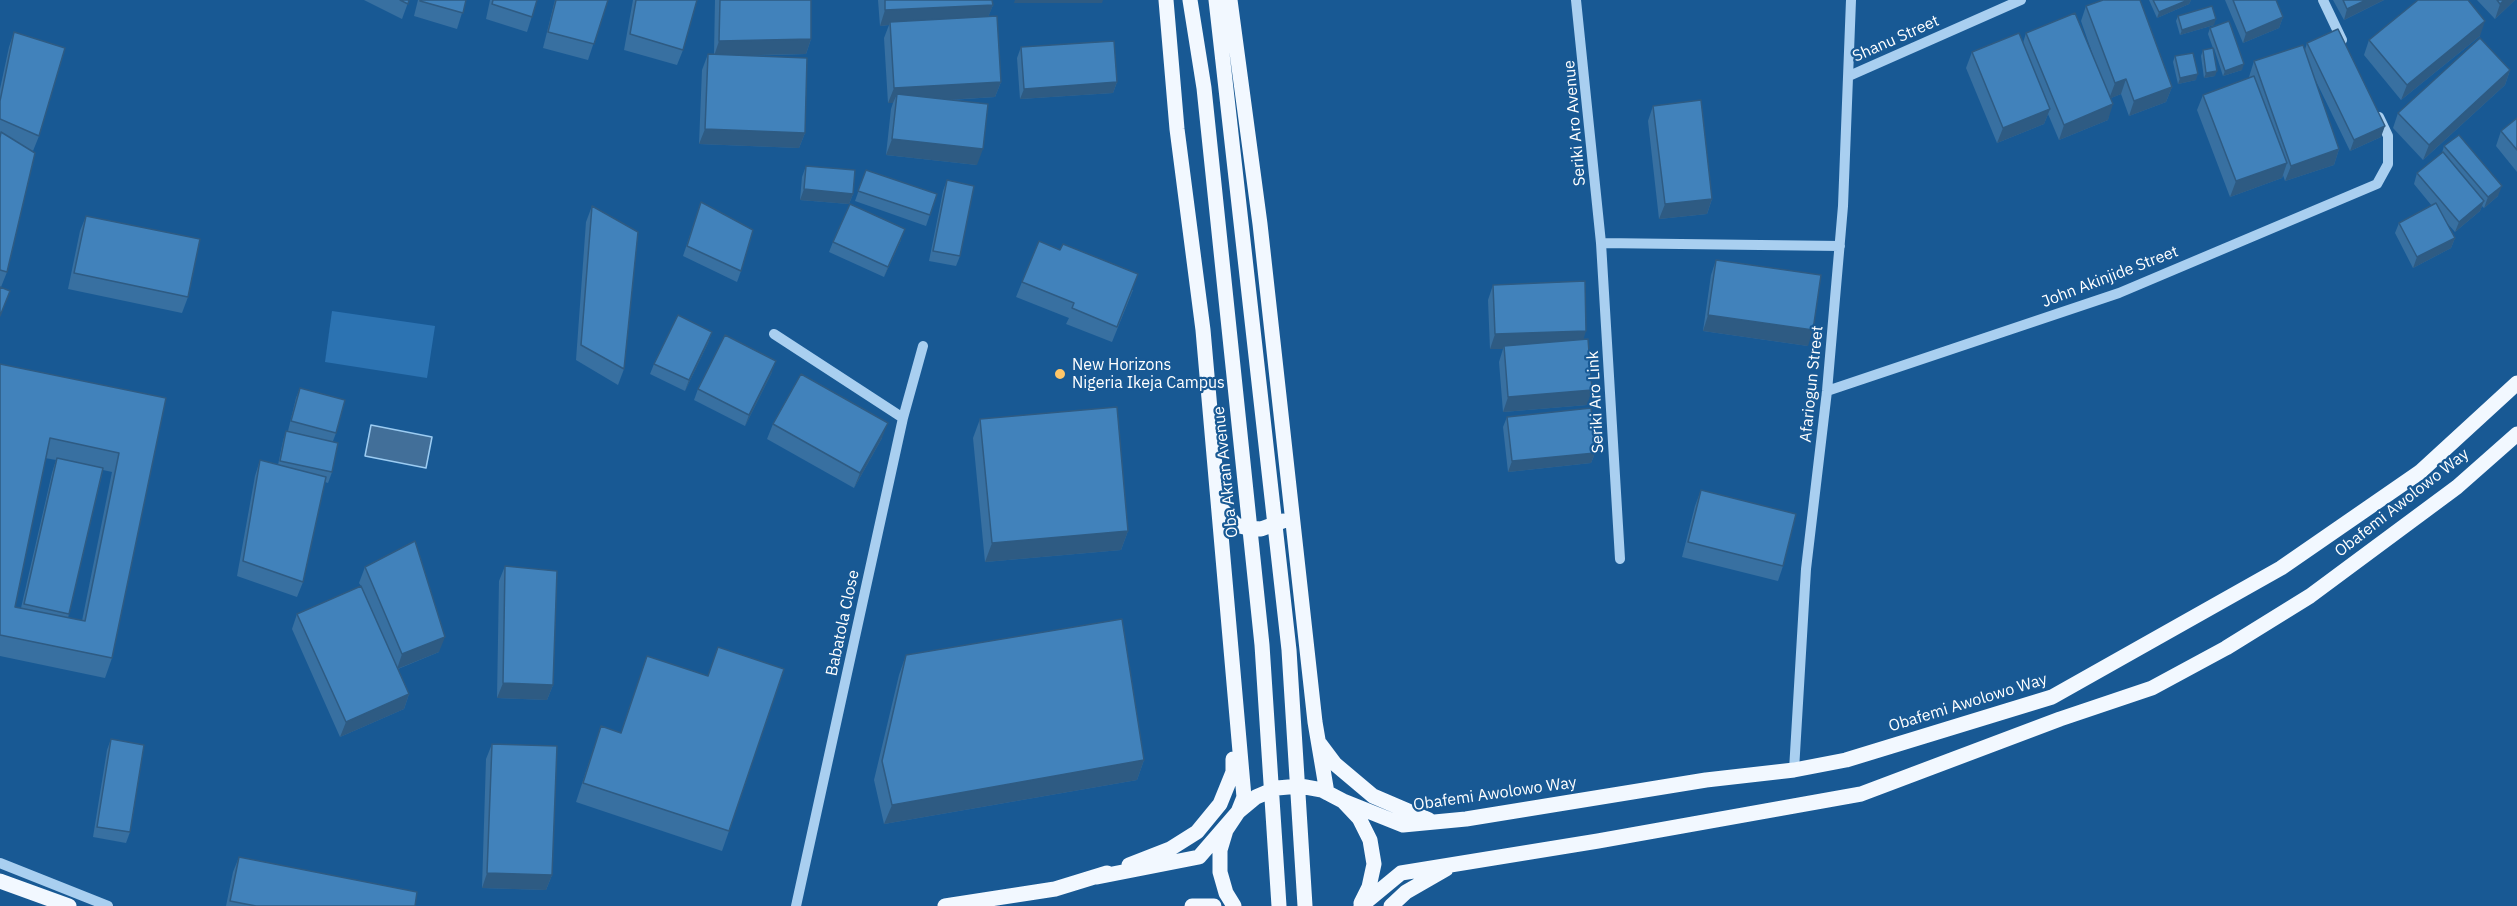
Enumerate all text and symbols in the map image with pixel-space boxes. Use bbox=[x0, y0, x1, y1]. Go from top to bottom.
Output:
street label: Shanu Street bbox=[1850, 11, 1942, 67]
street label: Seriki Aro Avenue bbox=[1560, 59, 1590, 187]
street label: John Akinjide Street bbox=[2039, 242, 2181, 312]
street label: Afariogun Street bbox=[1796, 325, 1828, 443]
street label: Seriki Aro Link bbox=[1584, 350, 1608, 454]
place label: New Horizons Nigeria Ikeja Campus bbox=[1072, 355, 1225, 393]
marker: New Horizons Nigeria Ikeja Campus bbox=[1053, 367, 1067, 381]
street label: Oba Akran Avenue bbox=[1210, 405, 1242, 539]
street label: Obafemi Awolowo Way bbox=[2331, 445, 2473, 561]
street label: Babatola Close bbox=[822, 568, 864, 678]
street label: Obafemi Awolowo Way bbox=[1886, 670, 2050, 736]
street label: Obafemi Awolowo Way bbox=[1412, 773, 1578, 815]

